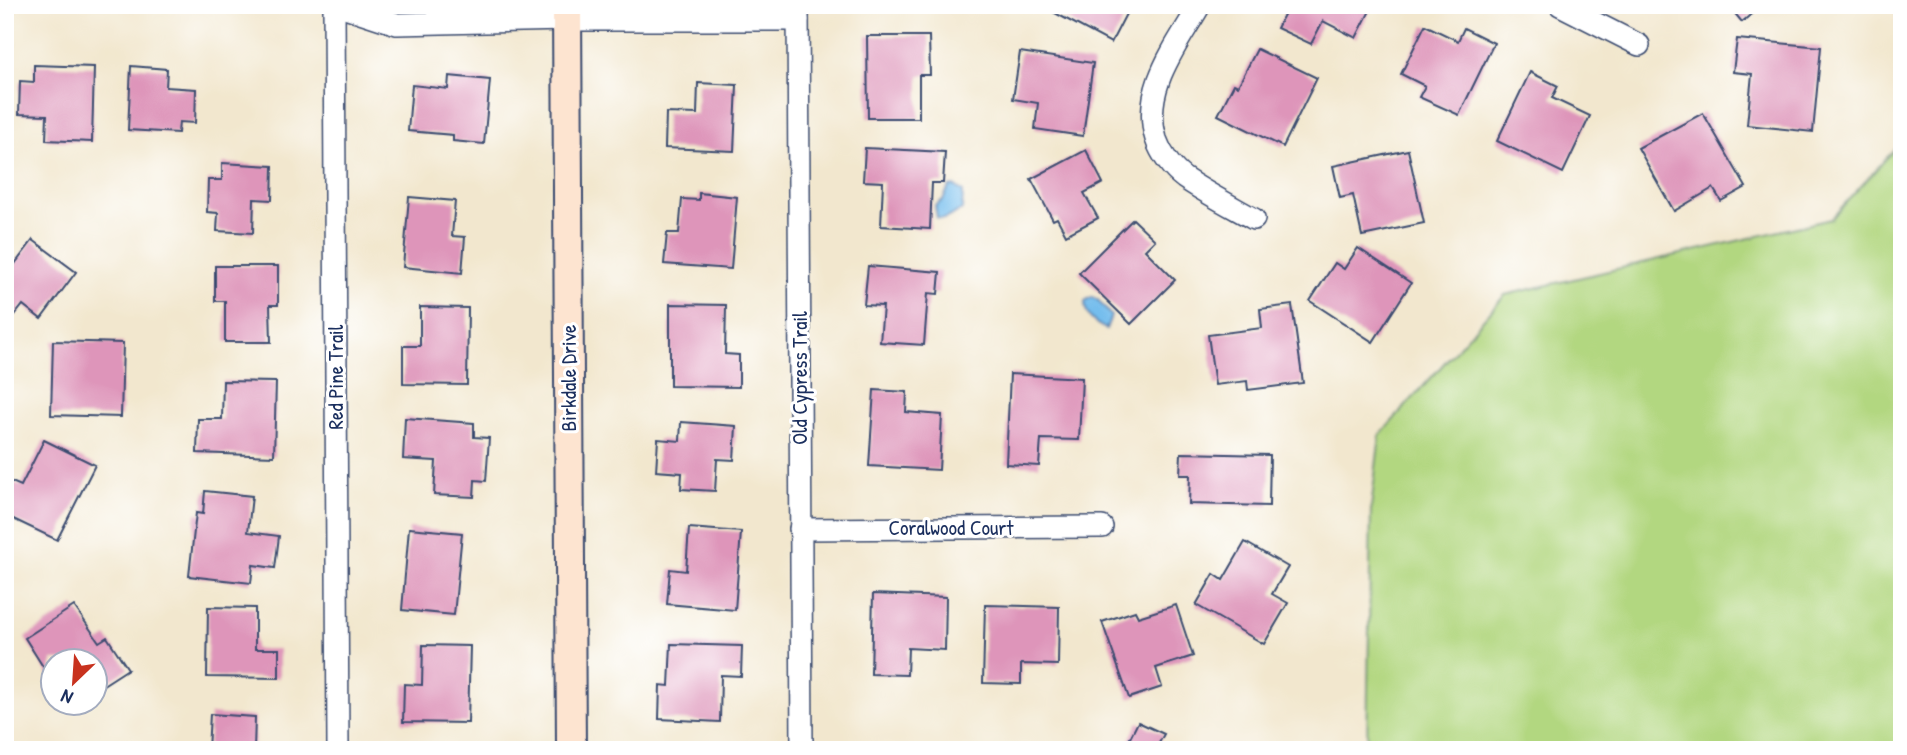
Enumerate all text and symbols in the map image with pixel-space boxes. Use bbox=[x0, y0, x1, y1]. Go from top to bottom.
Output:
street label: Old Cypress Trail bbox=[785, 311, 814, 445]
street label: Red Pine Trail bbox=[321, 324, 350, 429]
street label: Birkdale Drive bbox=[554, 325, 583, 431]
street label: Coralwood Court bbox=[888, 513, 1014, 542]
north arrow bbox=[38, 646, 108, 716]
text: N bbox=[57, 683, 77, 711]

